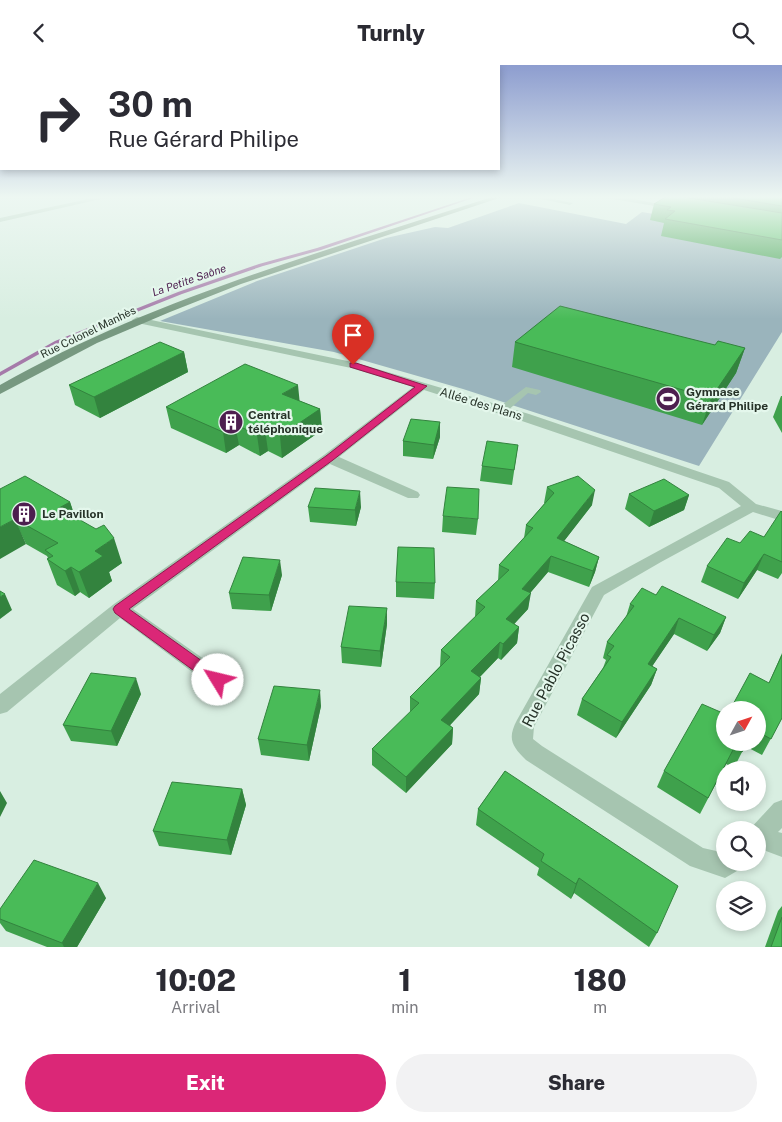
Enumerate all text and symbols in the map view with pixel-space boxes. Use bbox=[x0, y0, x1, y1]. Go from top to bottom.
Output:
icon: back bbox=[25, 19, 53, 47]
icon: search bbox=[729, 19, 757, 47]
text: Turnly bbox=[357, 20, 425, 46]
text: 30 m bbox=[108, 84, 193, 125]
icon: right bbox=[25, 85, 90, 150]
text: Rue Gérard Philipe bbox=[108, 126, 299, 152]
water label: La Petite Saône bbox=[150, 262, 228, 298]
street label: Rue Colonel Manhès bbox=[38, 304, 138, 360]
pin bbox=[332, 314, 374, 365]
icon: arrive bbox=[339, 321, 367, 349]
street label: Allée des Plans bbox=[438, 385, 524, 423]
place label: Gymnase Gérard Philipe bbox=[686, 385, 768, 413]
sports icon: Gymnase Gérard Philipe bbox=[655, 386, 681, 412]
place label: Central téléphonique bbox=[248, 408, 323, 436]
building icon: Central téléphonique bbox=[218, 409, 244, 435]
building icon: Le Pavillon bbox=[11, 501, 37, 527]
place label: Le Pavillon bbox=[42, 507, 104, 521]
street label: Rue Pablo Picasso bbox=[518, 610, 593, 730]
position arrow bbox=[191, 653, 243, 705]
north arrow bbox=[716, 701, 766, 751]
map controls bbox=[716, 701, 766, 931]
button: sound bbox=[716, 761, 766, 811]
button: search bbox=[716, 821, 766, 871]
button: layers bbox=[716, 881, 766, 931]
text: 10:02 bbox=[155, 962, 236, 998]
text: 1 bbox=[398, 962, 411, 998]
text: 180 bbox=[574, 962, 627, 998]
text: Arrival bbox=[171, 998, 220, 1017]
text: min bbox=[391, 998, 418, 1017]
text: m bbox=[593, 998, 607, 1017]
button: Exit bbox=[25, 1054, 386, 1112]
button: Share bbox=[396, 1054, 757, 1112]

